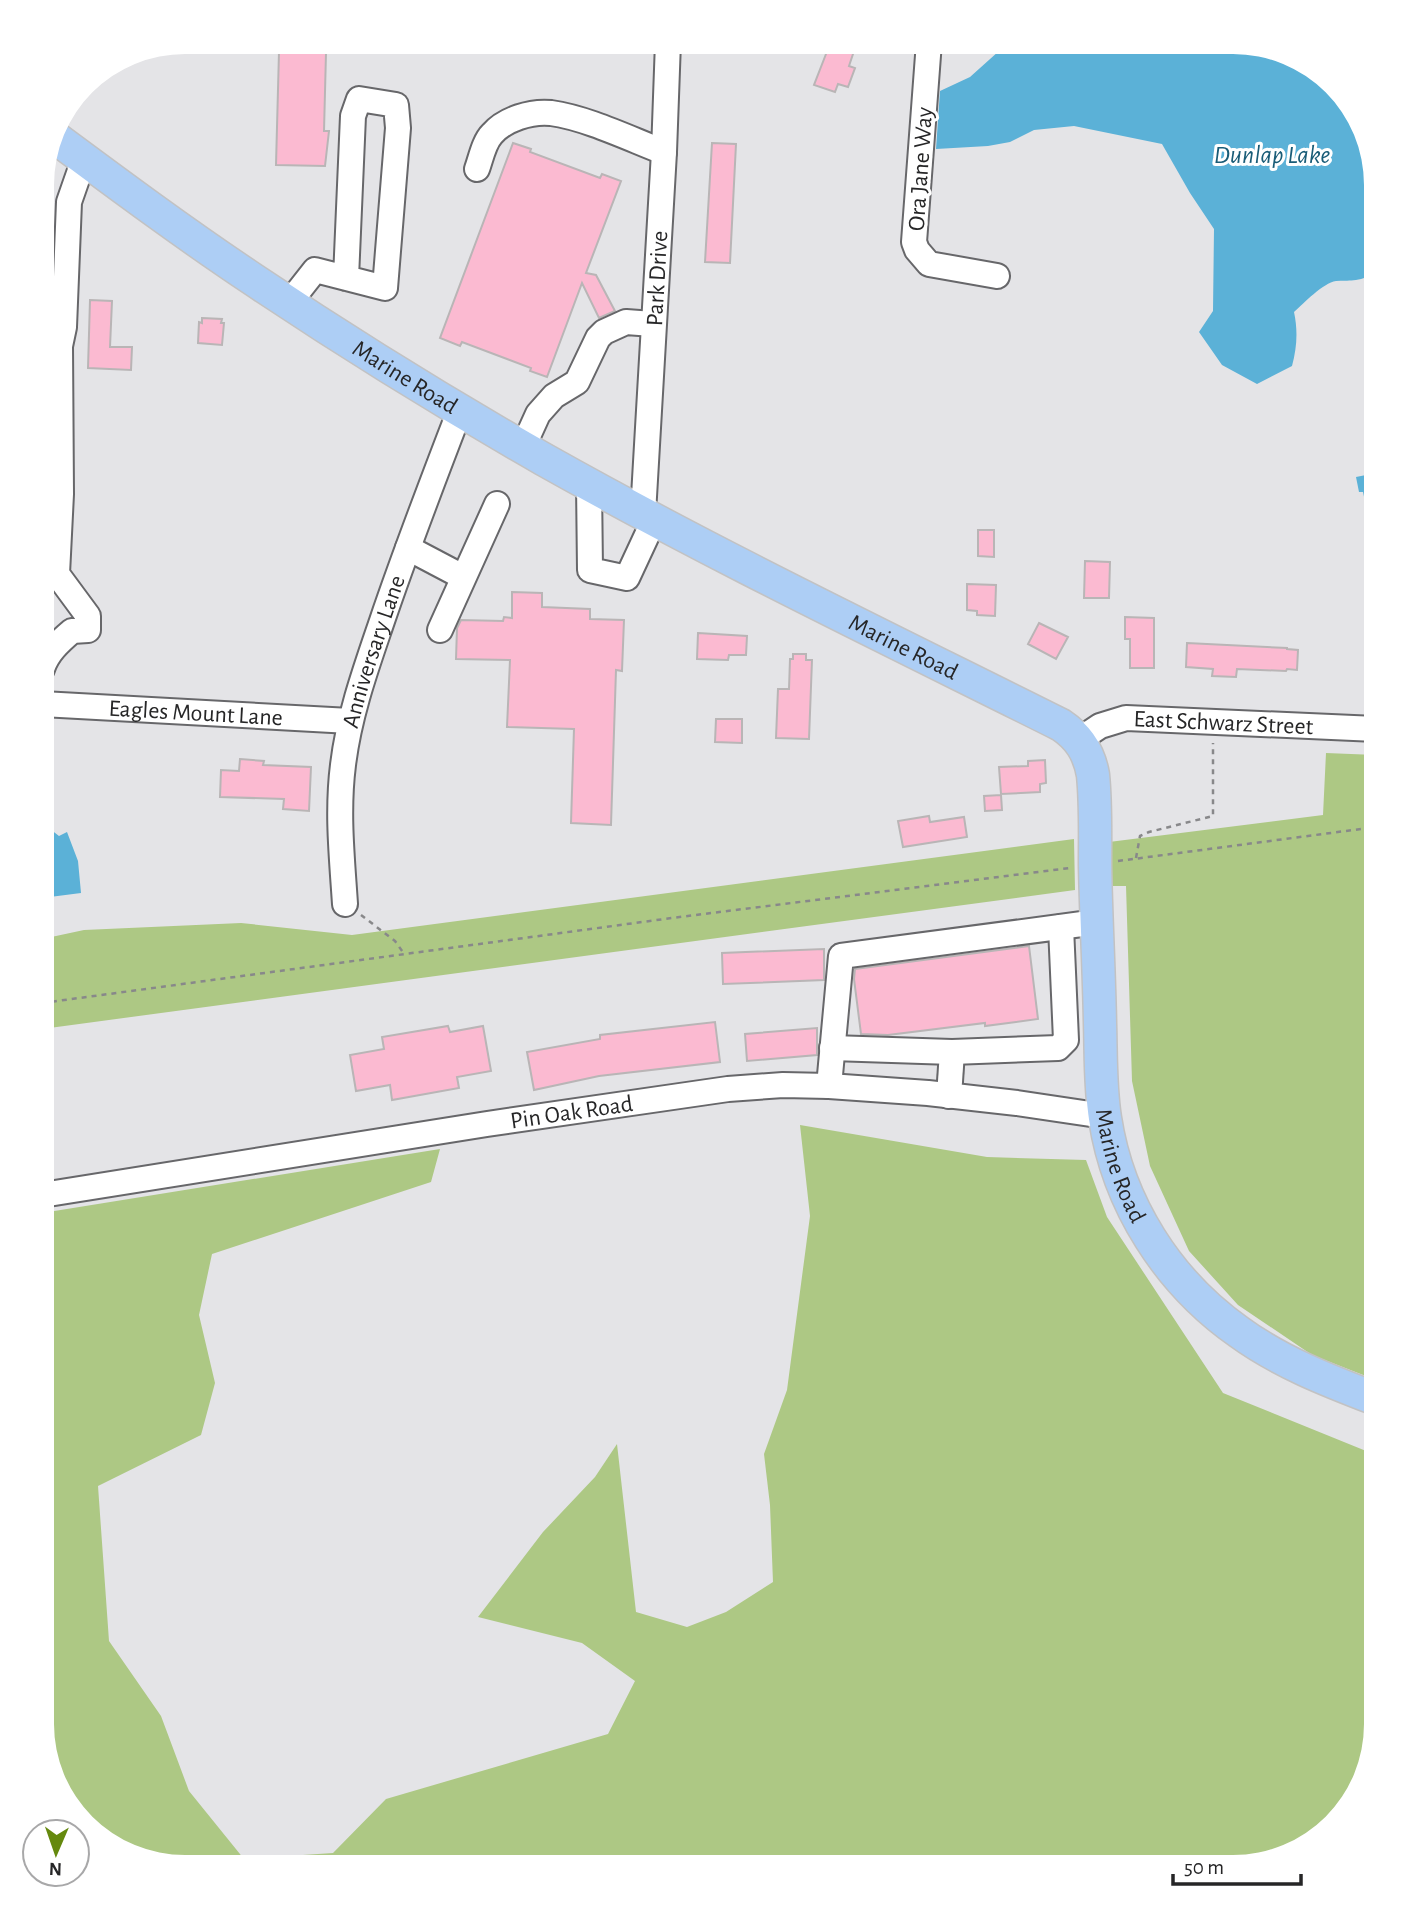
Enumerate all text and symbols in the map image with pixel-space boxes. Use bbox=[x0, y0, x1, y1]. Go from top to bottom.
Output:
street label: Ora Jane Way bbox=[905, 106, 937, 232]
water label: Dunlap Lake bbox=[1214, 142, 1330, 168]
street label: Park Drive bbox=[643, 230, 672, 327]
street label: Marine Road bbox=[348, 337, 461, 419]
street label: Anniversary Lane bbox=[339, 572, 410, 730]
street label: Marine Road bbox=[845, 611, 962, 685]
street label: Eagles Mount Lane bbox=[108, 697, 283, 730]
street label: East Schwarz Street bbox=[1133, 707, 1314, 739]
street label: Pin Oak Road bbox=[509, 1092, 635, 1133]
street label: Marine Road bbox=[1091, 1107, 1150, 1227]
north arrow bbox=[21, 1818, 91, 1888]
scale bar bbox=[1173, 1842, 1301, 1886]
text: 50 m bbox=[1184, 1857, 1224, 1878]
text: N bbox=[49, 1859, 62, 1878]

